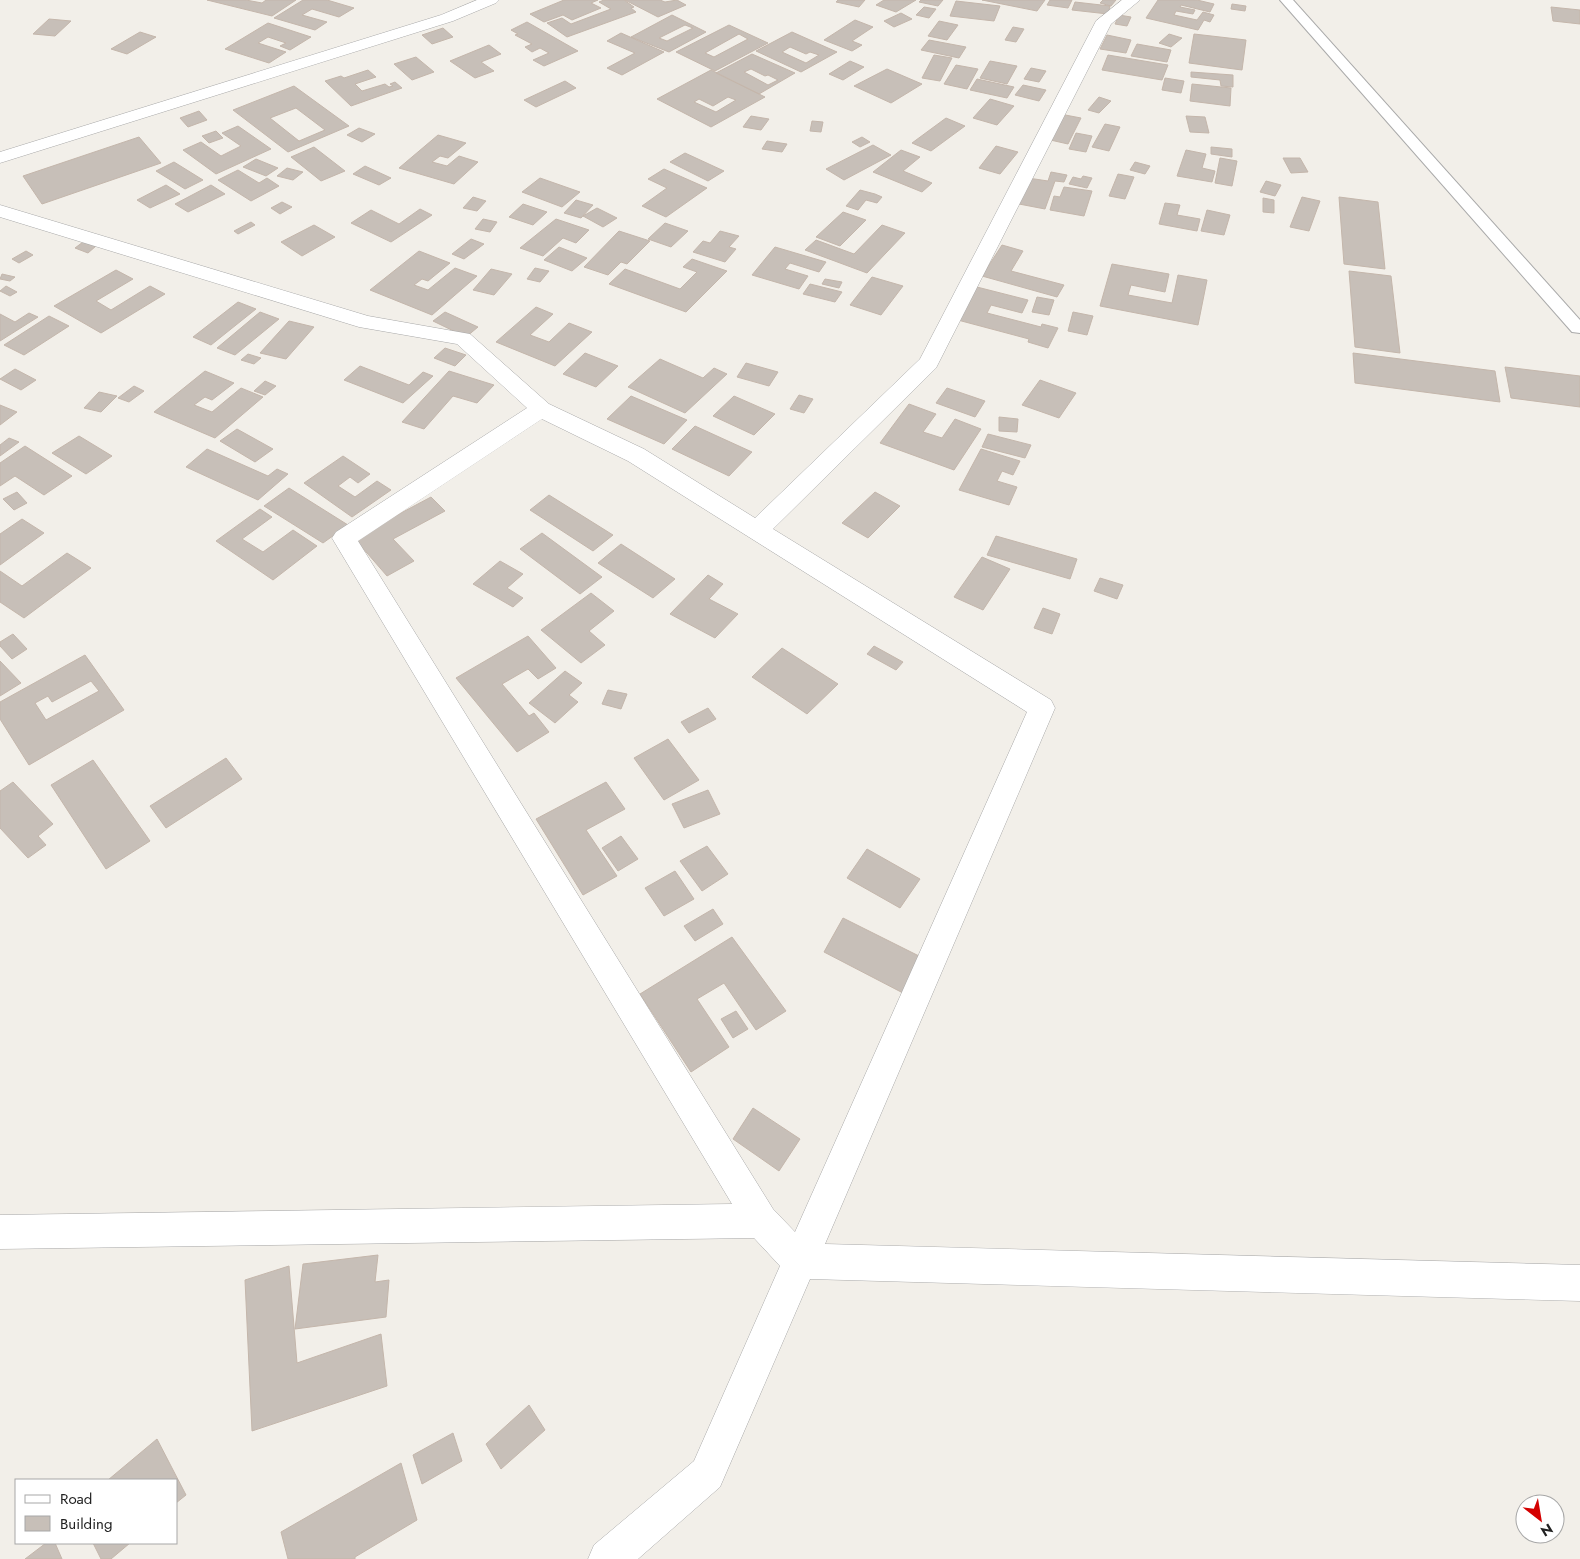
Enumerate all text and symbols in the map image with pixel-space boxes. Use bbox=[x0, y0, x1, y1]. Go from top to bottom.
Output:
legend bbox=[15, 1479, 178, 1544]
text: Road bbox=[60, 1488, 92, 1510]
north arrow bbox=[1515, 1494, 1565, 1544]
text: Building bbox=[60, 1513, 112, 1535]
text: N bbox=[1537, 1519, 1557, 1542]

